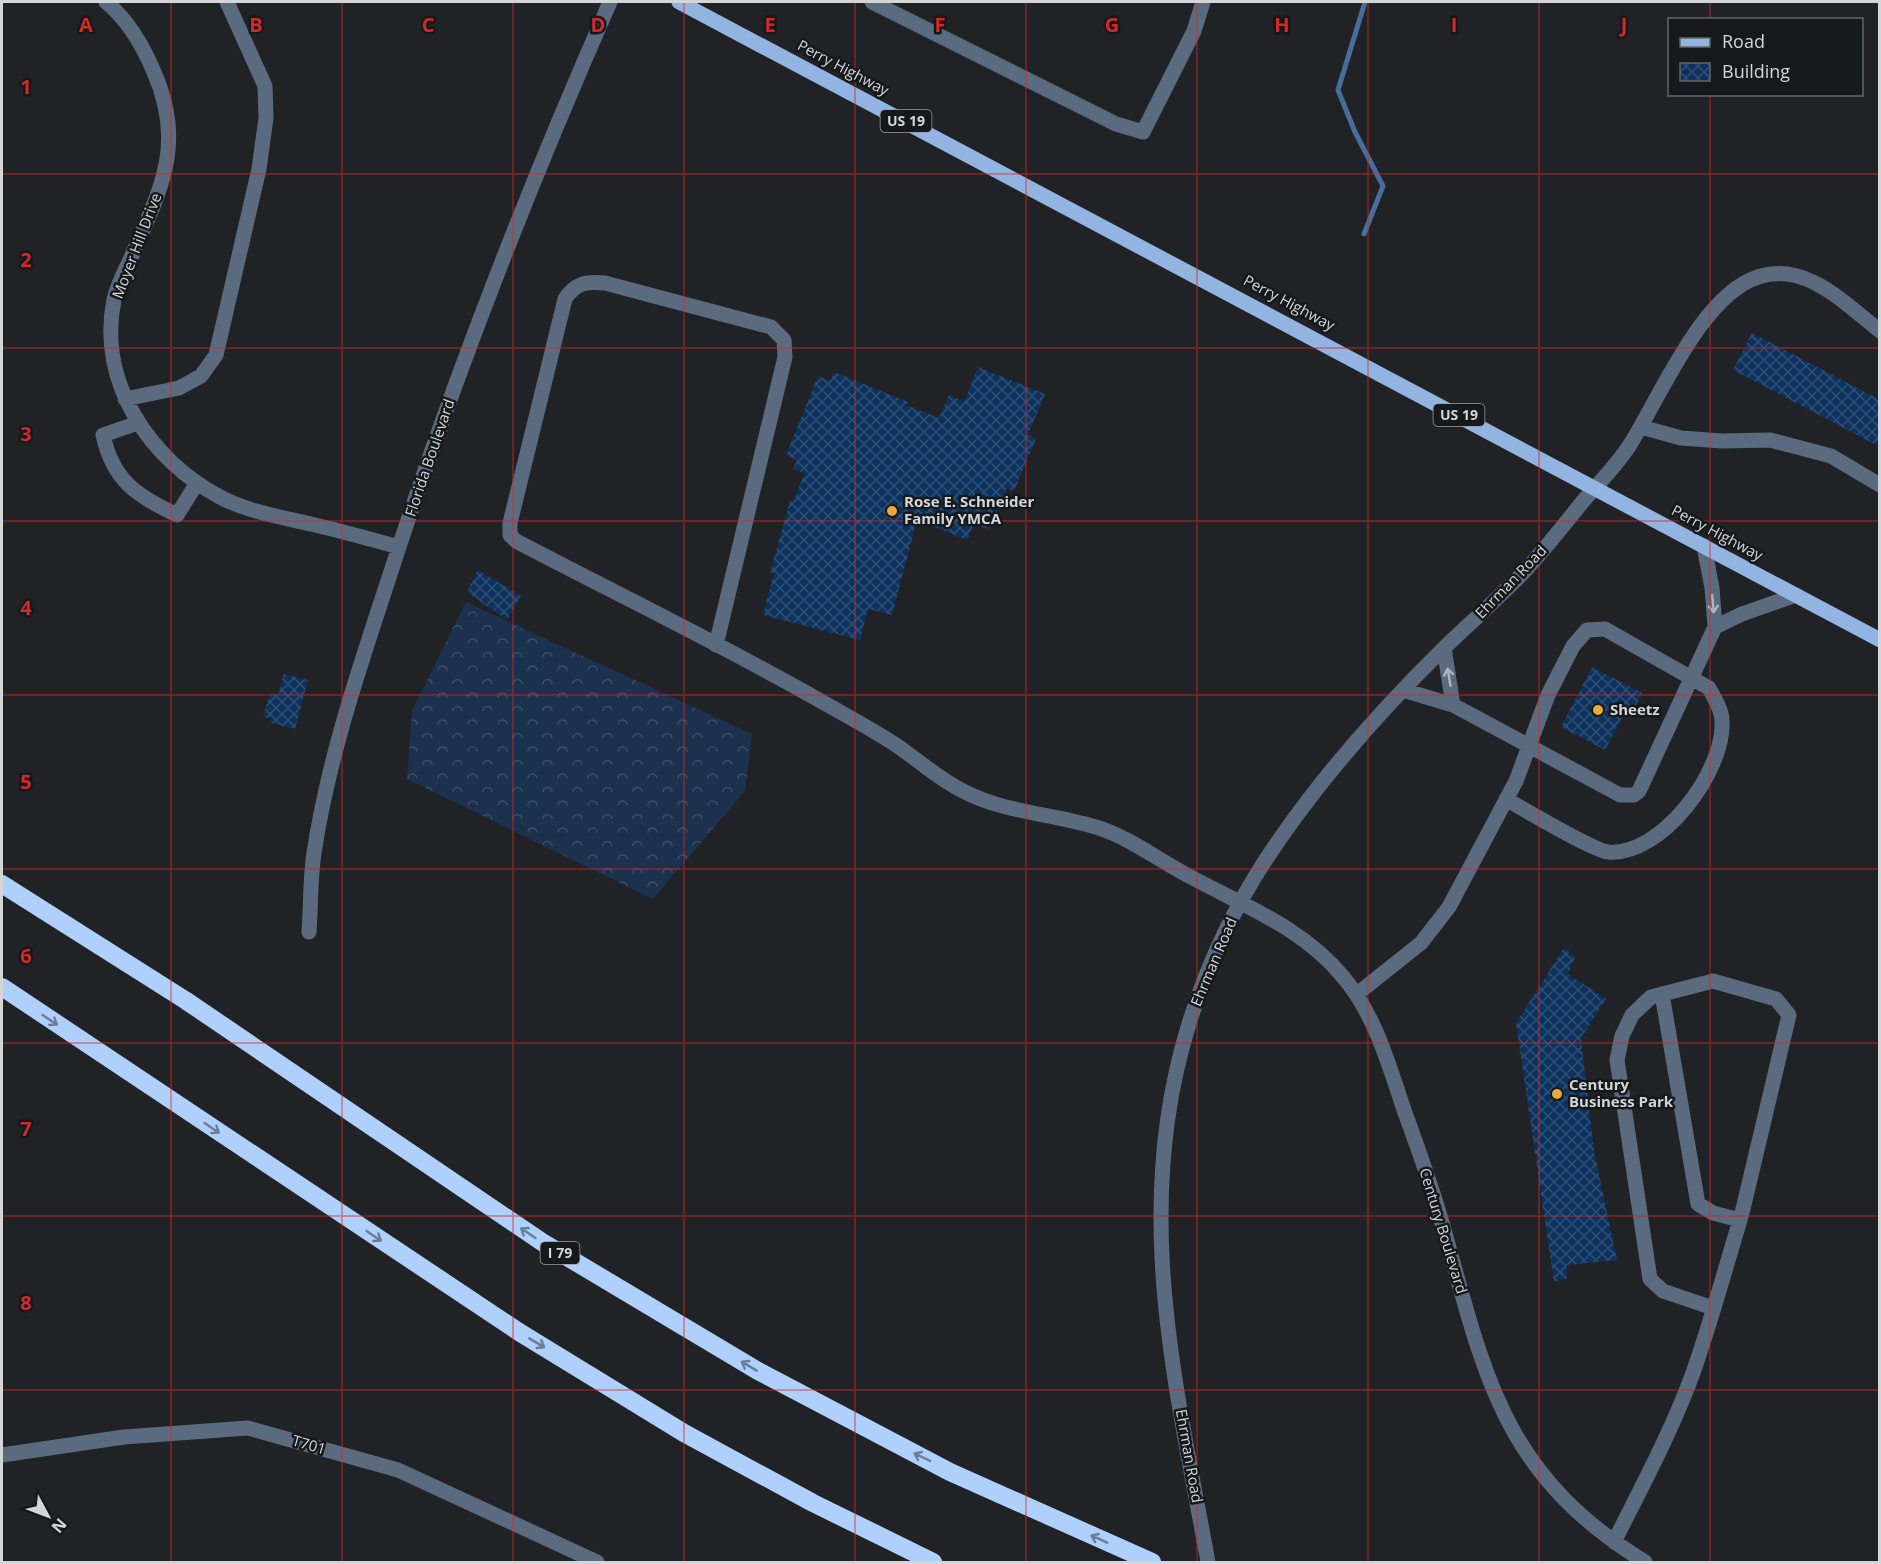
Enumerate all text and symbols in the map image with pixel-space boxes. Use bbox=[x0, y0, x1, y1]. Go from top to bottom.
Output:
text: A bbox=[79, 11, 93, 38]
text: B bbox=[249, 11, 263, 38]
text: C bbox=[422, 11, 435, 38]
text: D bbox=[591, 11, 605, 38]
text: E bbox=[764, 11, 776, 38]
text: F bbox=[935, 11, 945, 38]
text: G bbox=[1105, 11, 1119, 38]
text: H bbox=[1274, 11, 1290, 38]
text: I bbox=[1451, 11, 1457, 38]
text: J bbox=[1619, 11, 1627, 38]
legend bbox=[1668, 18, 1863, 96]
text: Road bbox=[1722, 29, 1765, 53]
street label: Perry Highway bbox=[794, 35, 893, 100]
text: Building bbox=[1722, 59, 1790, 83]
text: 1 bbox=[20, 73, 32, 100]
road number: US 19 bbox=[880, 110, 932, 132]
street label: Moyer Hill Drive bbox=[107, 190, 165, 301]
text: 2 bbox=[20, 246, 32, 273]
street label: Perry Highway bbox=[1240, 270, 1339, 335]
street label: Florida Boulevard bbox=[400, 396, 459, 519]
road number: US 19 bbox=[1434, 404, 1484, 426]
text: 3 bbox=[20, 420, 32, 447]
place label: Rose E. Schneider Family YMCA bbox=[904, 491, 1034, 528]
street label: Perry Highway bbox=[1668, 500, 1767, 565]
marker: Rose E. Schneider Family YMCA bbox=[885, 504, 899, 518]
street label: Ehrman Road bbox=[1470, 540, 1550, 622]
one-way arrow bbox=[1708, 593, 1719, 613]
text: 4 bbox=[20, 594, 32, 621]
one-way arrow bbox=[1443, 667, 1454, 687]
place label: Sheetz bbox=[1610, 699, 1660, 719]
marker: Sheetz bbox=[1591, 703, 1605, 717]
text: 5 bbox=[20, 768, 32, 795]
street label: Ehrman Road bbox=[1185, 914, 1241, 1009]
text: 6 bbox=[20, 942, 32, 969]
one-way arrow bbox=[41, 1014, 58, 1026]
place label: Century Business Park bbox=[1569, 1074, 1674, 1111]
marker: Century Business Park bbox=[1550, 1087, 1564, 1101]
text: 7 bbox=[20, 1115, 32, 1142]
one-way arrow bbox=[203, 1122, 220, 1134]
street label: Century Boulevard bbox=[1415, 1165, 1473, 1296]
one-way arrow bbox=[521, 1227, 537, 1239]
one-way arrow bbox=[366, 1230, 382, 1242]
road number: I 79 bbox=[540, 1242, 580, 1264]
text: 8 bbox=[20, 1289, 32, 1316]
one-way arrow bbox=[528, 1338, 545, 1350]
one-way arrow bbox=[741, 1360, 758, 1372]
street label: Ehrman Road bbox=[1172, 1407, 1208, 1504]
street label: T701 bbox=[290, 1430, 328, 1458]
one-way arrow bbox=[913, 1451, 931, 1463]
north arrow bbox=[18, 1486, 78, 1546]
text: N bbox=[47, 1514, 72, 1538]
one-way arrow bbox=[1090, 1532, 1108, 1543]

